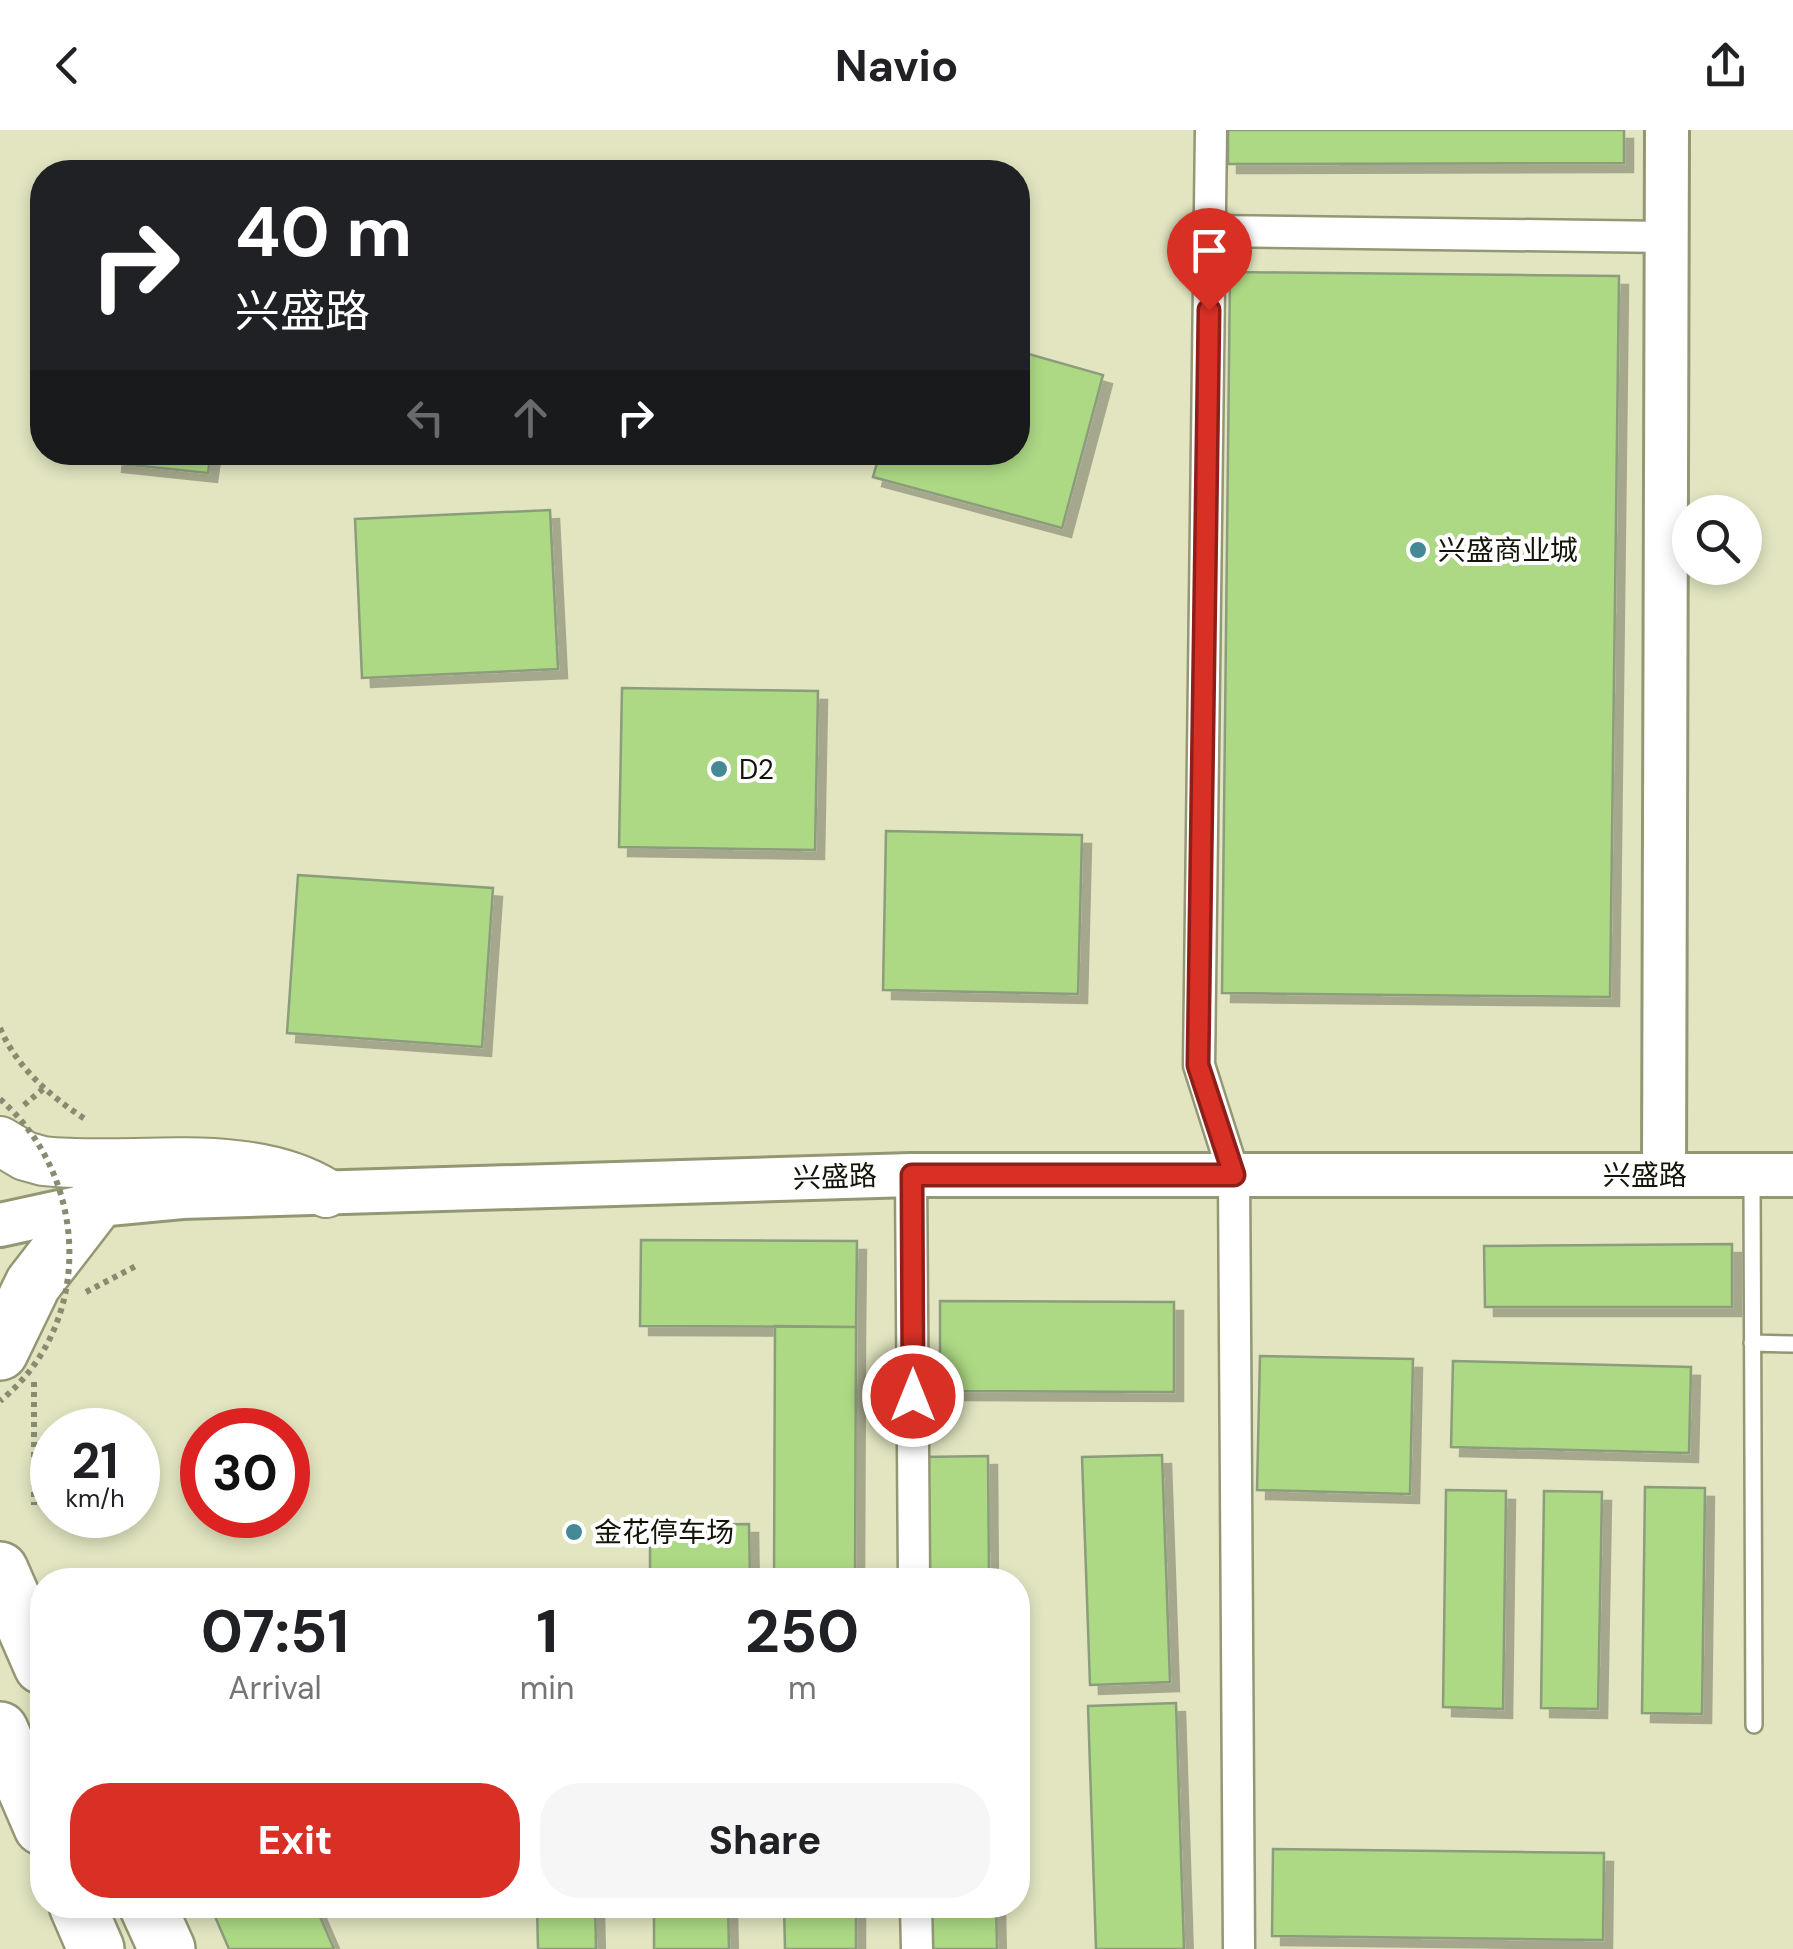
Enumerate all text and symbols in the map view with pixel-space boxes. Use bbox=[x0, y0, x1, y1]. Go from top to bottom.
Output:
text: Navio bbox=[835, 36, 958, 95]
icon: back bbox=[40, 38, 95, 93]
icon: share bbox=[1698, 38, 1753, 93]
text: 40 m bbox=[235, 187, 412, 278]
icon: right bbox=[70, 200, 200, 330]
pin bbox=[1167, 208, 1252, 311]
icon: arrive bbox=[1182, 223, 1237, 278]
text: 兴盛路 bbox=[235, 282, 370, 341]
icon: left bbox=[398, 390, 453, 445]
icon: ahead bbox=[503, 390, 558, 445]
icon: right bbox=[608, 390, 663, 445]
map controls bbox=[1672, 495, 1762, 585]
button: search bbox=[1672, 495, 1762, 585]
place label: 兴盛商业城 bbox=[1438, 532, 1578, 569]
marker: 兴盛商业城 bbox=[1407, 539, 1429, 561]
place label: D2 bbox=[739, 751, 774, 788]
marker: D2 bbox=[708, 758, 730, 780]
street label: 兴盛路 bbox=[792, 1157, 878, 1197]
street label: 兴盛路 bbox=[1603, 1157, 1687, 1194]
position arrow bbox=[861, 1344, 965, 1448]
speed limit sign: 30 bbox=[180, 1408, 310, 1538]
text: 21 bbox=[71, 1428, 119, 1494]
text: km/h bbox=[65, 1482, 125, 1515]
place label: 金花停车场 bbox=[594, 1514, 734, 1551]
marker: 金花停车场 bbox=[563, 1521, 585, 1543]
text: 07:51 bbox=[201, 1592, 349, 1671]
text: 1 bbox=[536, 1592, 558, 1671]
text: 250 bbox=[745, 1592, 859, 1671]
text: Arrival bbox=[228, 1667, 322, 1709]
text: min bbox=[520, 1667, 574, 1709]
text: m bbox=[788, 1667, 816, 1709]
button: Exit bbox=[70, 1783, 520, 1898]
button: Share bbox=[540, 1783, 990, 1898]

